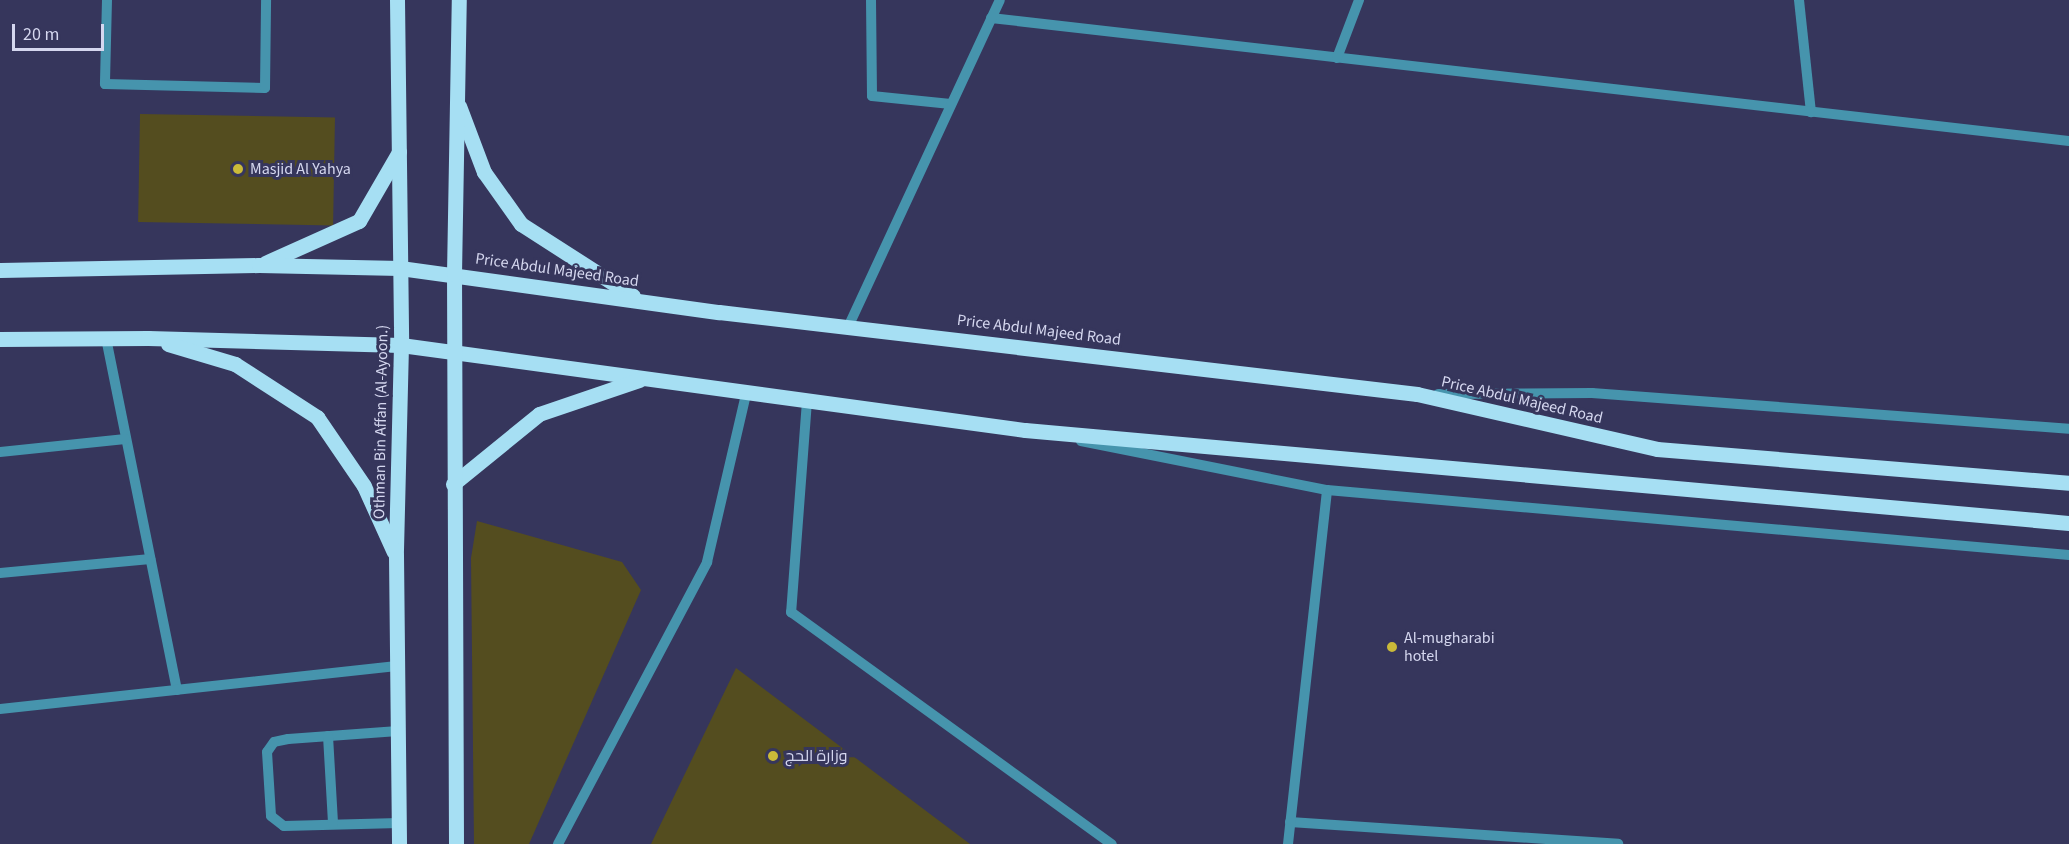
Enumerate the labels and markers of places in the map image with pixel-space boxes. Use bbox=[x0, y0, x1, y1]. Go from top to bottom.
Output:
place label: Masjid Al Yahya bbox=[250, 159, 351, 179]
marker: Masjid Al Yahya bbox=[231, 162, 245, 176]
place label: Al-mugharabi hotel bbox=[1404, 628, 1495, 666]
marker: Al-mugharabi hotel bbox=[1385, 640, 1399, 654]
place label: وزارة الحج bbox=[785, 746, 847, 766]
marker: وزارة الحج bbox=[766, 749, 780, 763]

